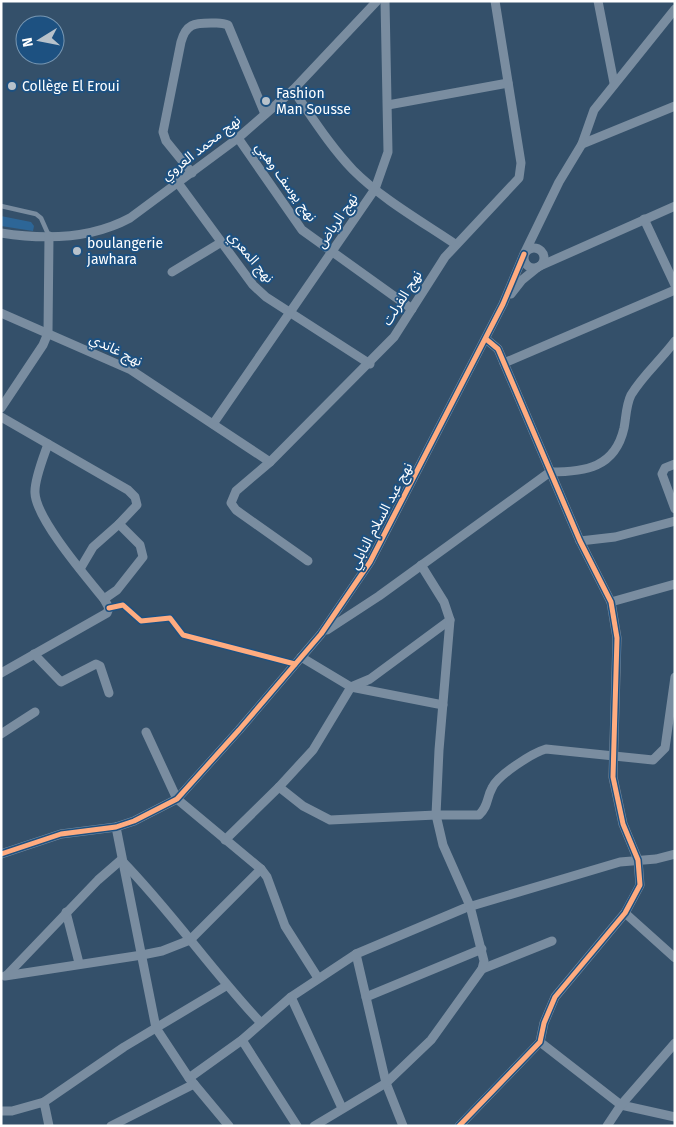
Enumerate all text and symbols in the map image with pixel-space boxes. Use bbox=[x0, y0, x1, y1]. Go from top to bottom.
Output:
north arrow bbox=[15, 15, 65, 65]
text: N bbox=[19, 36, 37, 48]
place label: Collège El Eroui bbox=[22, 78, 120, 95]
marker: Collège El Eroui bbox=[6, 80, 18, 92]
place label: Fashion Man Sousse bbox=[276, 85, 351, 118]
marker: Fashion Man Sousse bbox=[260, 95, 272, 107]
street label: نهج محمد العروي bbox=[158, 112, 246, 186]
street label: نهج يوسف وهبي bbox=[250, 139, 321, 226]
street label: نهج الرياض bbox=[313, 190, 363, 253]
street label: نهج المعري bbox=[223, 228, 278, 288]
place label: boulangerie jawhara bbox=[86, 235, 163, 268]
marker: boulangerie jawhara bbox=[71, 245, 83, 257]
street label: نهج الفرلت bbox=[378, 267, 427, 330]
street label: نهج غاندي bbox=[86, 330, 145, 372]
street label: نهج عبد السلام النابلي bbox=[346, 459, 418, 573]

